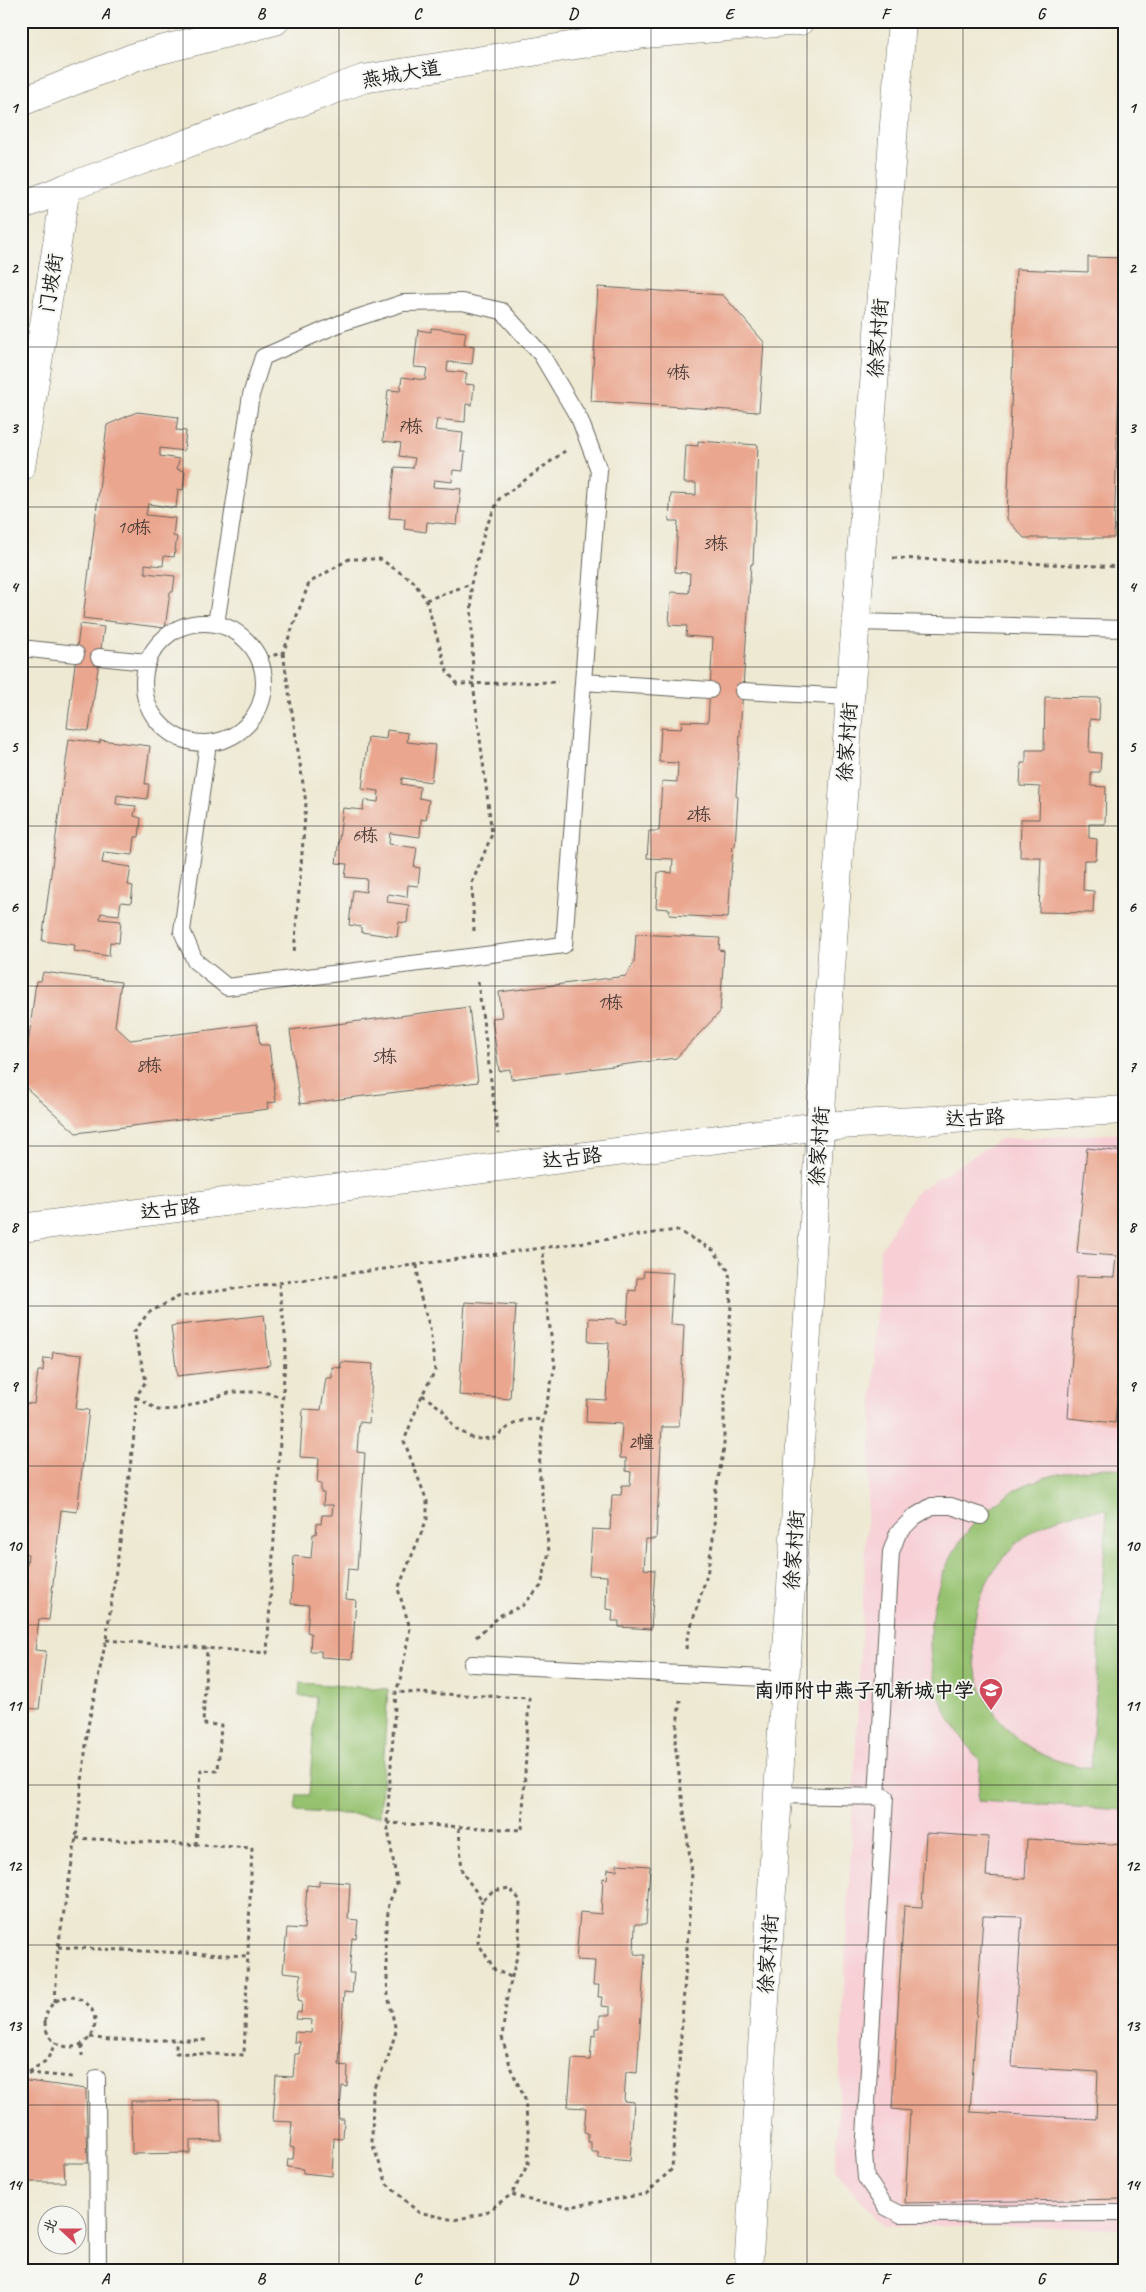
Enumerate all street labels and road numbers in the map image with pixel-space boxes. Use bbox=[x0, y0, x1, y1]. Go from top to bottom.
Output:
street label: 燕城大道 bbox=[359, 55, 443, 93]
street label: 门坡街 bbox=[34, 251, 68, 315]
street label: 徐家村街 bbox=[863, 297, 893, 379]
street label: 徐家村街 bbox=[832, 701, 862, 783]
street label: 达古路 bbox=[944, 1104, 1007, 1132]
street label: 徐家村街 bbox=[804, 1105, 834, 1187]
street label: 达古路 bbox=[541, 1142, 604, 1174]
street label: 达古路 bbox=[139, 1193, 202, 1225]
street label: 徐家村街 bbox=[779, 1509, 809, 1591]
street label: 徐家村街 bbox=[753, 1913, 783, 1995]

